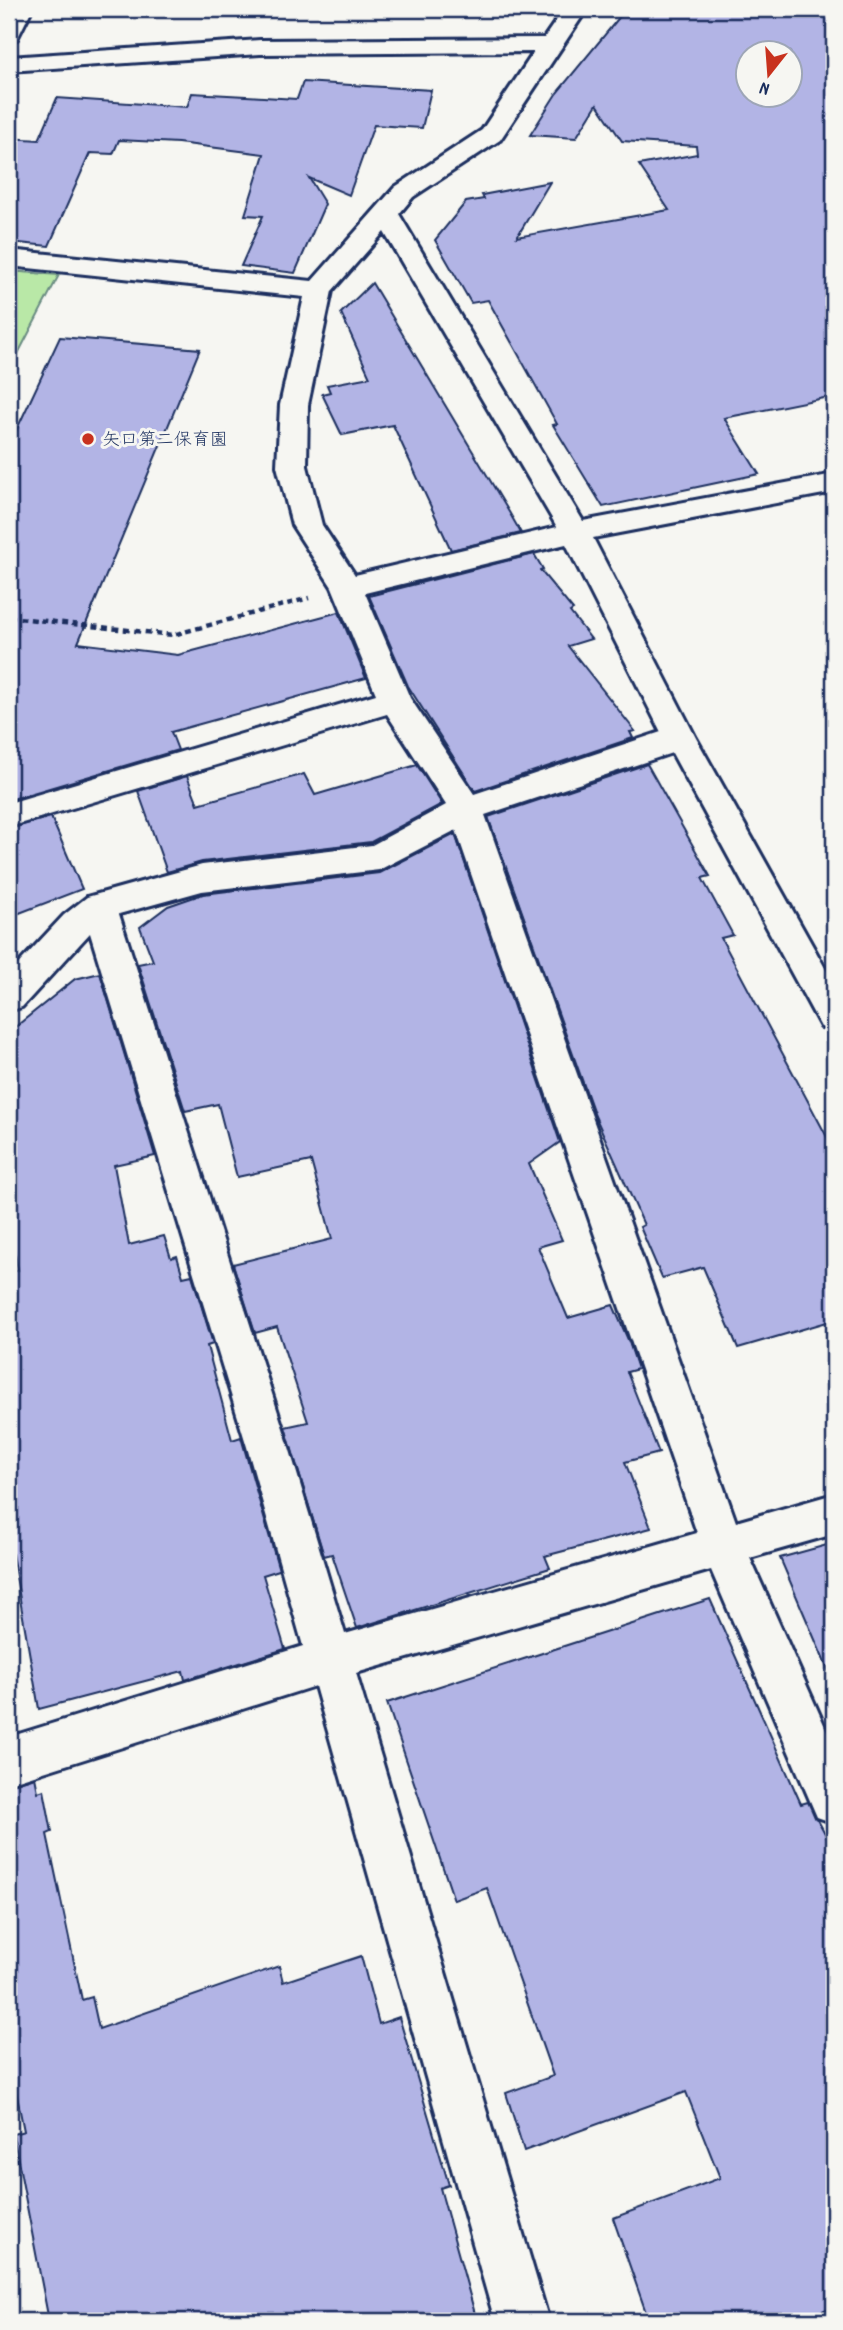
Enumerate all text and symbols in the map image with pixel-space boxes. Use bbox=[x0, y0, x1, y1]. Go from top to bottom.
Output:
north arrow bbox=[734, 38, 804, 108]
text: N bbox=[757, 73, 773, 101]
place label: 矢口第二保育園 bbox=[102, 429, 228, 454]
marker: 矢口第二保育園 bbox=[80, 431, 96, 447]

